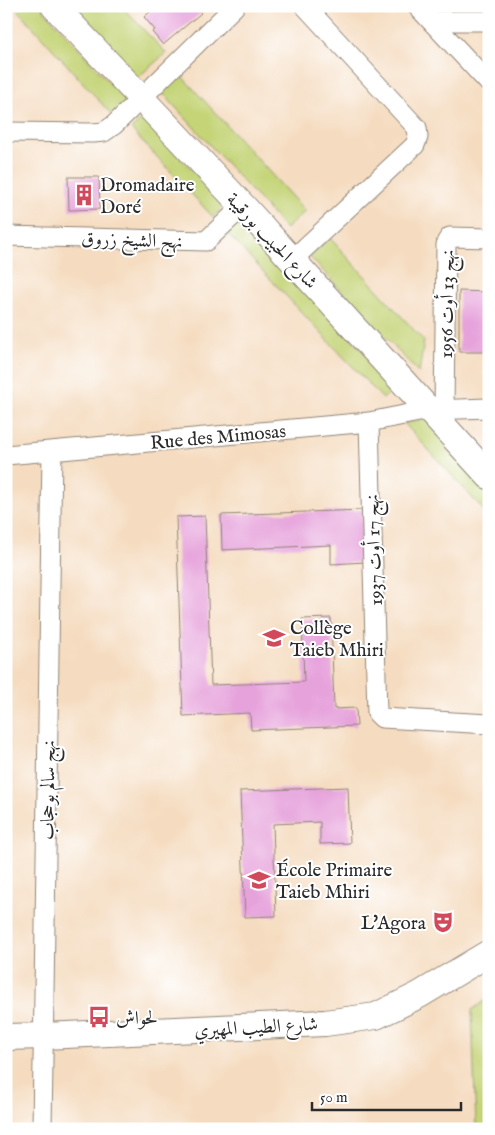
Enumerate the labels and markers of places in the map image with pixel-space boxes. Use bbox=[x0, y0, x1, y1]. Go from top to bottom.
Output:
place label: Dromadaire Doré bbox=[100, 174, 195, 220]
building icon: Dromadaire Doré bbox=[71, 182, 97, 208]
place label: Collège Taieb Mhiri bbox=[290, 617, 384, 663]
school or university icon: Collège Taieb Mhiri bbox=[261, 625, 287, 651]
place label: École Primaire Taieb Mhiri bbox=[276, 858, 392, 905]
school or university icon: École Primaire Taieb Mhiri bbox=[246, 867, 272, 893]
theatre icon: L'Agora bbox=[430, 909, 456, 935]
place label: L'Agora bbox=[361, 912, 427, 936]
bus stop icon: لحواش bbox=[86, 1004, 112, 1030]
place label: لحواش bbox=[116, 1007, 158, 1031]

